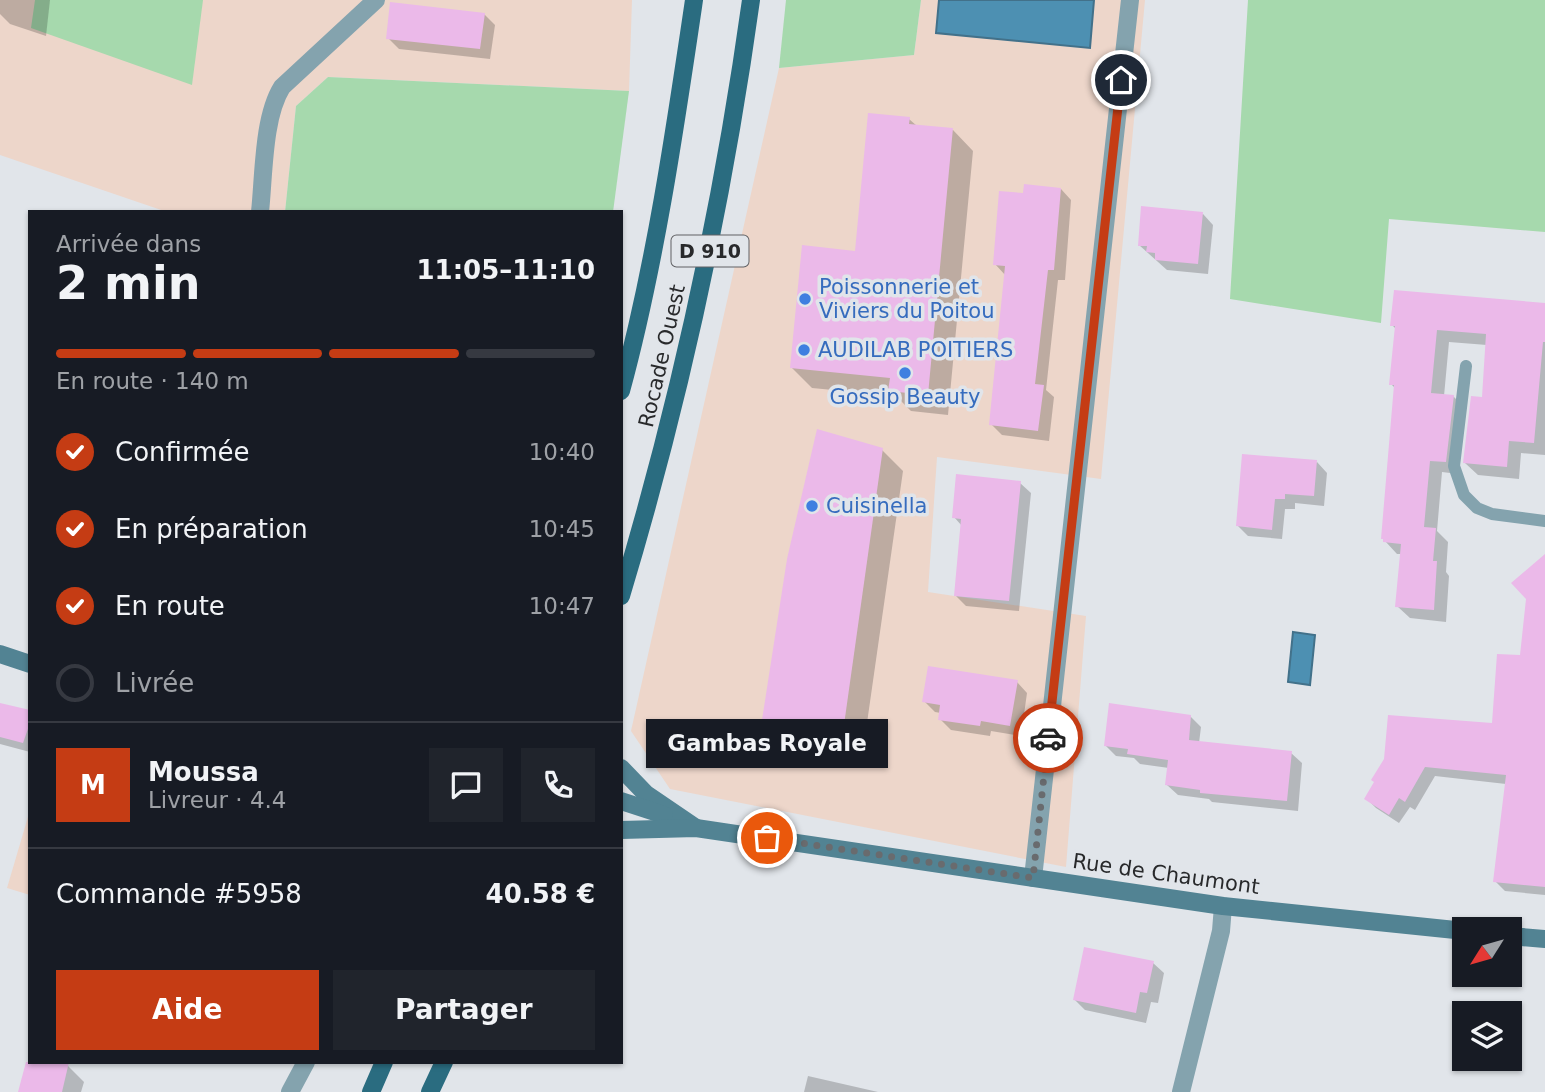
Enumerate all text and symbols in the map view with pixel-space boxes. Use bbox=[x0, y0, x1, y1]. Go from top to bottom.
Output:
pin bbox=[1091, 50, 1151, 110]
icon: home bbox=[1102, 61, 1140, 99]
text: Arrivée dans bbox=[56, 231, 201, 257]
road number: D 910 bbox=[672, 235, 748, 266]
text: 11:05–11:10 bbox=[416, 255, 595, 285]
text: 2 min bbox=[56, 256, 200, 310]
place label: Poissonnerie et Viviers du Poitou bbox=[819, 275, 994, 323]
street label: Rocade Ouest bbox=[634, 282, 690, 430]
marker: Poissonnerie et Viviers du Poitou bbox=[797, 291, 813, 307]
place label: AUDILAB POITIERS bbox=[818, 338, 1013, 362]
marker: AUDILAB POITIERS bbox=[796, 342, 812, 358]
marker: Gossip Beauty bbox=[897, 365, 913, 381]
text: En route · 140 m bbox=[56, 368, 249, 394]
place label: Gossip Beauty bbox=[829, 385, 981, 409]
icon: check bbox=[56, 433, 94, 471]
text: Confirmée bbox=[115, 437, 249, 467]
text: 10:40 bbox=[529, 439, 595, 465]
place label: Cuisinella bbox=[826, 494, 927, 518]
marker: Cuisinella bbox=[804, 498, 820, 514]
icon: check bbox=[56, 510, 94, 548]
text: En préparation bbox=[115, 514, 308, 544]
text: 10:45 bbox=[529, 516, 595, 542]
icon: check bbox=[56, 587, 94, 625]
text: En route bbox=[115, 591, 225, 621]
text: 10:47 bbox=[529, 593, 595, 619]
text: Livrée bbox=[115, 668, 194, 698]
courier bbox=[1013, 703, 1083, 773]
callout: Gambas Royale bbox=[646, 719, 888, 768]
icon: car bbox=[1029, 719, 1067, 757]
text: Gambas Royale bbox=[667, 730, 867, 756]
button: chat bbox=[429, 748, 503, 822]
button: phone bbox=[521, 748, 595, 822]
text: Moussa bbox=[148, 757, 259, 787]
text: M bbox=[80, 770, 106, 800]
text: Livreur · 4.4 bbox=[148, 787, 286, 813]
pin bbox=[737, 808, 797, 868]
icon: bag bbox=[748, 819, 786, 857]
street label: Rue de Chaumont bbox=[1071, 849, 1261, 899]
text: Commande #5958 bbox=[56, 879, 302, 909]
text: 40.58 € bbox=[486, 879, 595, 909]
north arrow bbox=[1452, 917, 1522, 987]
map controls bbox=[1452, 917, 1522, 1071]
button: Aide bbox=[56, 970, 319, 1050]
button: Partager bbox=[333, 970, 595, 1050]
button: layers bbox=[1452, 1001, 1522, 1071]

